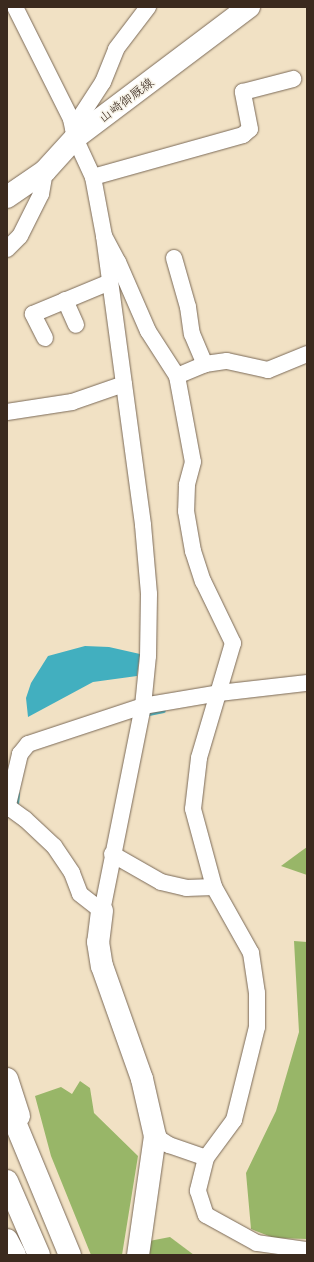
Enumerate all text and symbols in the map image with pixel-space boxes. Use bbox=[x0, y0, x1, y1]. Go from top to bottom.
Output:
street label: 山崎御厩線 bbox=[95, 74, 157, 126]

